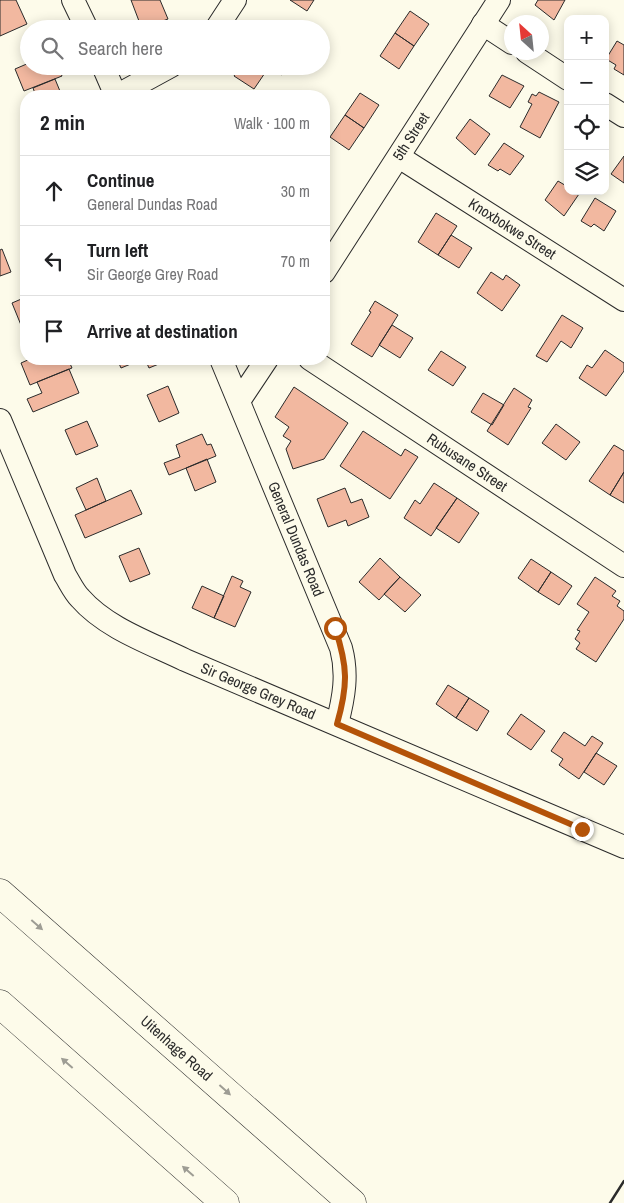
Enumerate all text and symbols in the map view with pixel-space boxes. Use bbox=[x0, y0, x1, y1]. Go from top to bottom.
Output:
north arrow bbox=[504, 15, 549, 60]
map controls bbox=[564, 15, 609, 195]
button: + bbox=[564, 15, 609, 60]
search box bbox=[20, 20, 330, 75]
icon: search bbox=[38, 34, 66, 62]
text: Search here bbox=[78, 35, 163, 61]
button: − bbox=[564, 60, 609, 105]
button: locate bbox=[564, 105, 609, 150]
text: 2 min bbox=[40, 108, 85, 137]
street label: 5th Street bbox=[387, 108, 434, 164]
text: Walk · 100 m bbox=[234, 112, 310, 134]
button: layers bbox=[564, 150, 609, 195]
text: Continue bbox=[87, 167, 155, 193]
icon: ahead bbox=[40, 177, 68, 205]
text: 30 m bbox=[281, 180, 310, 202]
text: General Dundas Road bbox=[87, 193, 218, 215]
street label: Knoxbokwe Street bbox=[465, 193, 561, 264]
text: Turn left bbox=[87, 237, 148, 263]
icon: left bbox=[40, 247, 68, 275]
text: 70 m bbox=[281, 250, 310, 272]
text: Sir George Grey Road bbox=[87, 263, 218, 285]
icon: arrive bbox=[40, 317, 68, 345]
text: Arrive at destination bbox=[87, 318, 238, 344]
street label: Rubusane Street bbox=[423, 428, 512, 497]
street label: General Dundas Road bbox=[263, 478, 329, 599]
route start bbox=[324, 617, 347, 640]
street label: Sir George Grey Road bbox=[198, 657, 319, 725]
route end bbox=[571, 818, 594, 841]
one-way arrow bbox=[31, 919, 43, 930]
street label: Uitenhage Road bbox=[136, 1010, 217, 1085]
one-way arrow bbox=[61, 1057, 73, 1069]
one-way arrow bbox=[218, 1084, 230, 1096]
one-way arrow bbox=[182, 1165, 195, 1176]

